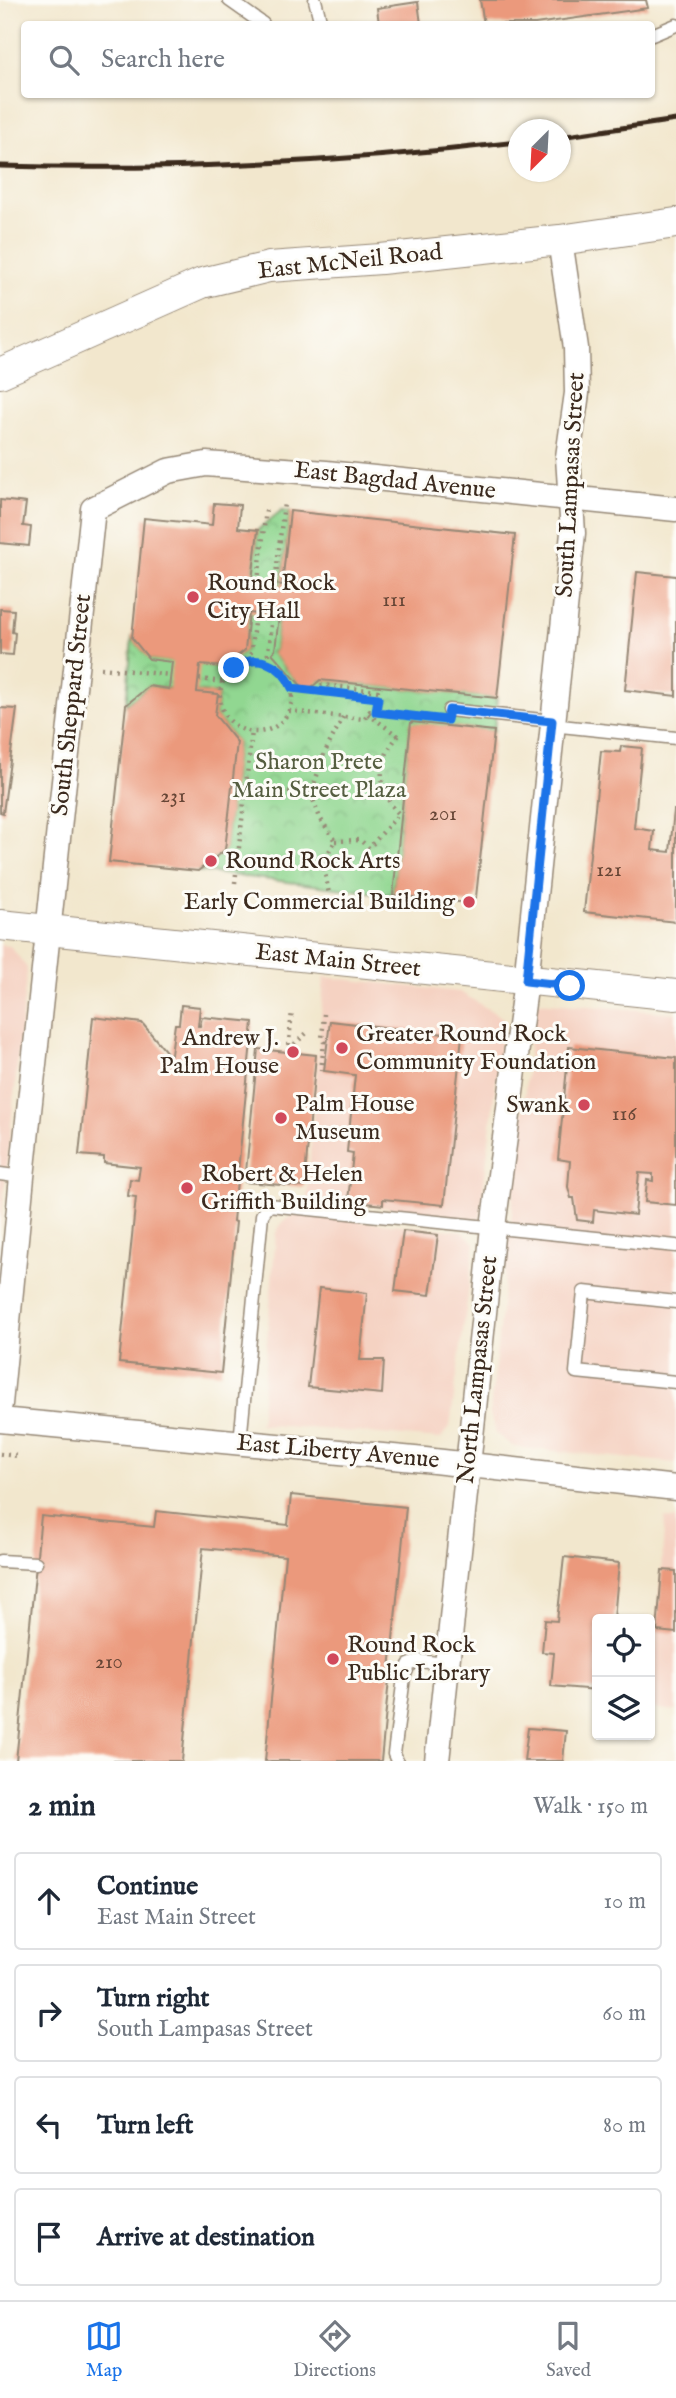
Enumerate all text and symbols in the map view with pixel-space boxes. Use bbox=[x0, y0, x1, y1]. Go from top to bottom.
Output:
search box bbox=[21, 21, 655, 98]
icon: search bbox=[45, 41, 83, 79]
text: Search here bbox=[101, 43, 225, 76]
north arrow bbox=[508, 119, 571, 182]
street label: East McNeil Road bbox=[256, 237, 444, 287]
street label: South Lampasas Street bbox=[550, 372, 592, 598]
street label: East Bagdad Avenue bbox=[293, 455, 497, 507]
place label: Round Rock City Hall bbox=[207, 568, 336, 627]
house number: 111 bbox=[382, 587, 406, 614]
marker: Round Rock City Hall bbox=[185, 589, 201, 605]
street label: South Sheppard Street bbox=[45, 593, 99, 817]
route end bbox=[218, 652, 249, 683]
park label: Sharon Prete Main Street Plaza bbox=[232, 747, 407, 806]
house number: 231 bbox=[160, 783, 186, 810]
house number: 201 bbox=[429, 801, 457, 828]
place label: Round Rock Arts bbox=[225, 846, 400, 877]
marker: Round Rock Arts bbox=[203, 853, 219, 869]
house number: 121 bbox=[596, 857, 622, 884]
place label: Early Commercial Building bbox=[184, 887, 456, 918]
marker: Early Commercial Building bbox=[461, 894, 477, 910]
street label: East Main Street bbox=[254, 937, 422, 985]
route start bbox=[554, 970, 585, 1001]
place label: Greater Round Rock Community Foundation bbox=[356, 1019, 597, 1078]
place label: Andrew J. Palm House bbox=[160, 1023, 279, 1082]
marker: Greater Round Rock Community Foundation bbox=[334, 1040, 350, 1056]
marker: Andrew J. Palm House bbox=[285, 1044, 301, 1060]
place label: Palm House Museum bbox=[295, 1089, 414, 1148]
place label: Swank bbox=[506, 1090, 570, 1121]
marker: Swank bbox=[576, 1097, 592, 1113]
house number: 116 bbox=[612, 1101, 637, 1128]
marker: Palm House Museum bbox=[273, 1110, 289, 1126]
place label: Robert & Helen Griffith Building bbox=[201, 1159, 368, 1218]
marker: Robert & Helen Griffith Building bbox=[179, 1180, 195, 1196]
street label: North Lampasas Street bbox=[451, 1254, 505, 1486]
street label: East Liberty Avenue bbox=[235, 1428, 441, 1476]
map controls bbox=[592, 1614, 655, 1740]
button: locate bbox=[592, 1614, 655, 1677]
place label: Round Rock Public Library bbox=[347, 1630, 491, 1689]
house number: 210 bbox=[95, 1649, 123, 1676]
marker: Round Rock Public Library bbox=[325, 1651, 341, 1667]
button: layers bbox=[592, 1677, 655, 1740]
text: 2 min bbox=[28, 1788, 96, 1826]
text: Walk · 150 m bbox=[533, 1792, 648, 1821]
text: Continue bbox=[97, 1870, 198, 1903]
icon: ahead bbox=[30, 1882, 68, 1920]
text: 10 m bbox=[603, 1887, 646, 1916]
text: East Main Street bbox=[97, 1903, 256, 1932]
text: Turn right bbox=[97, 1982, 210, 2015]
icon: right bbox=[30, 1994, 68, 2032]
text: 60 m bbox=[602, 1999, 646, 2028]
text: South Lampasas Street bbox=[97, 2015, 313, 2044]
icon: left bbox=[30, 2106, 68, 2144]
text: Turn left bbox=[97, 2109, 194, 2142]
text: 80 m bbox=[603, 2111, 646, 2140]
icon: arrive bbox=[30, 2218, 68, 2256]
text: Arrive at destination bbox=[97, 2221, 315, 2254]
tab: Map bbox=[85, 2317, 123, 2383]
tab: Directions bbox=[293, 2317, 376, 2383]
tab: Saved bbox=[546, 2317, 591, 2383]

